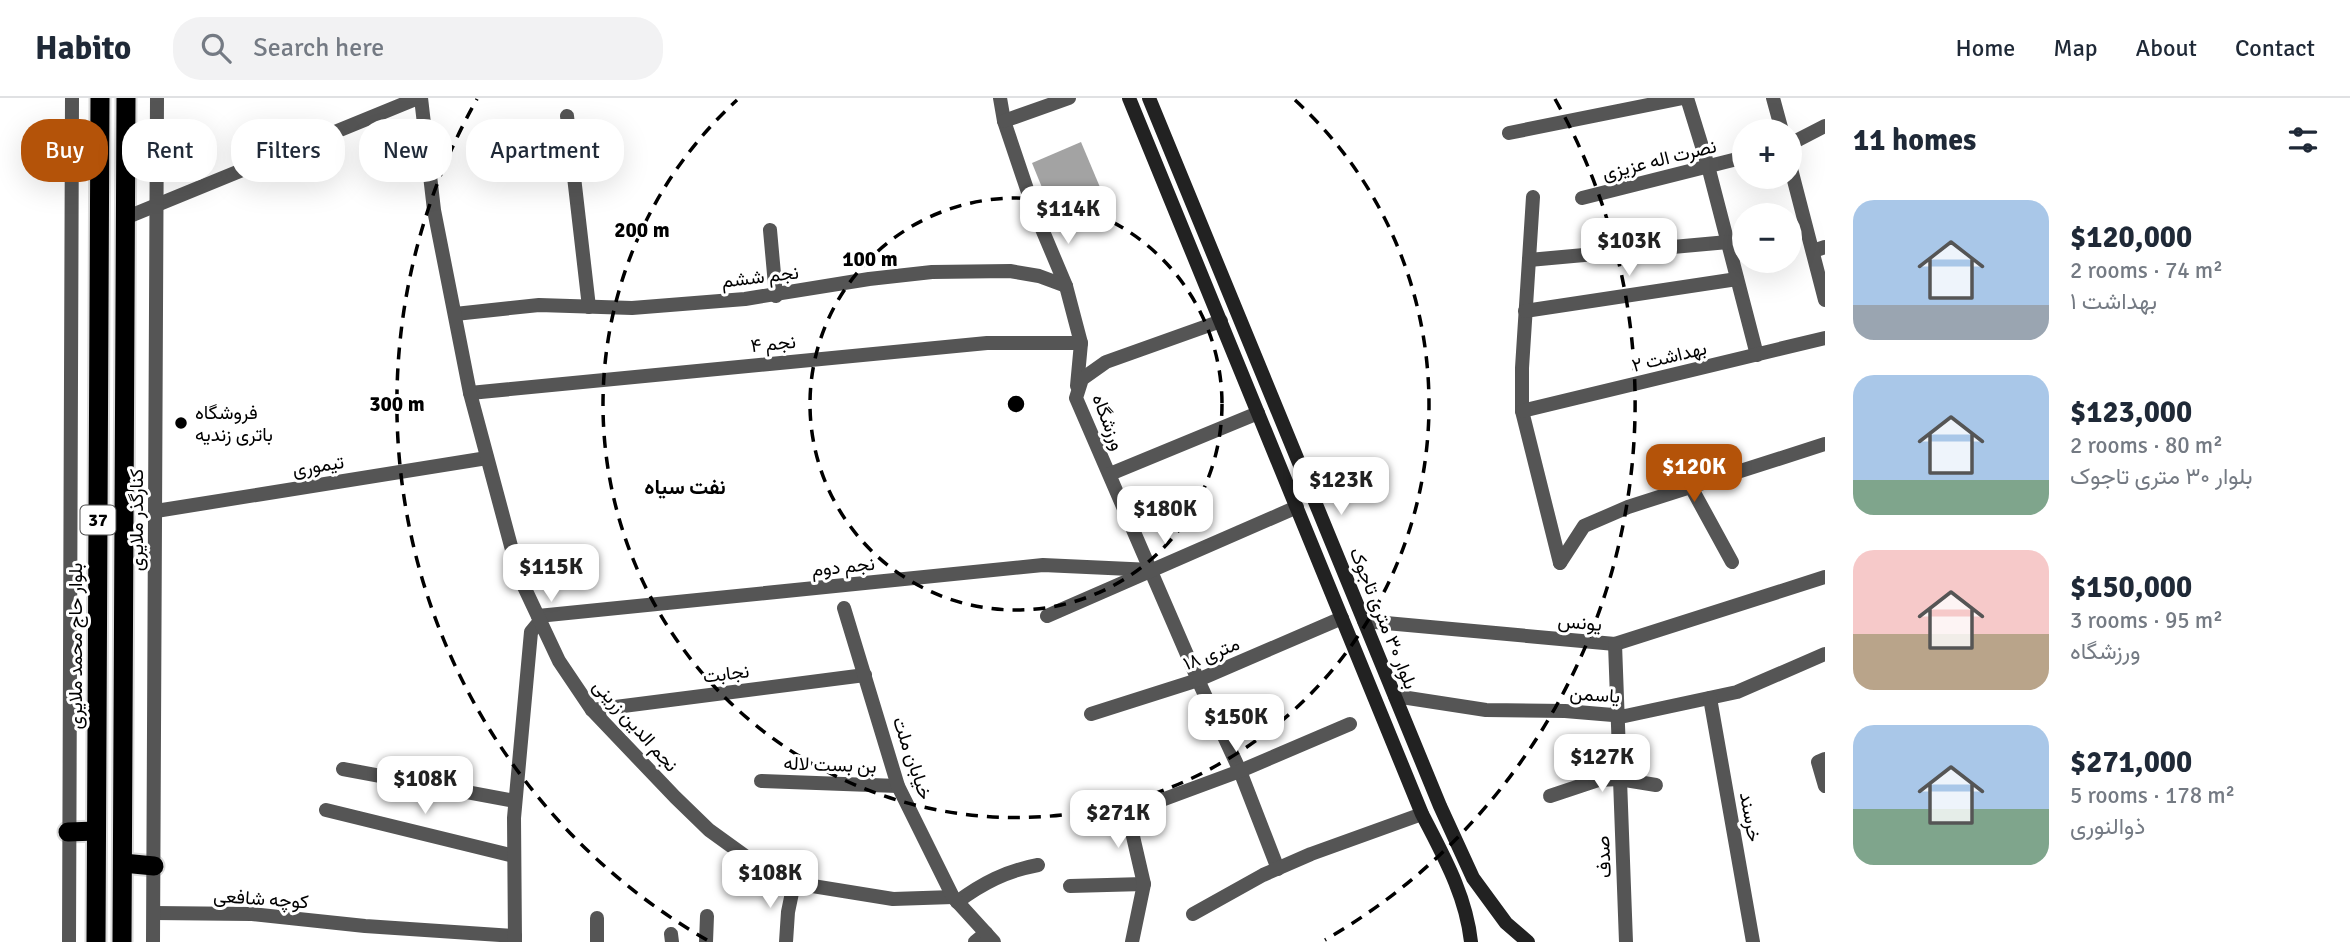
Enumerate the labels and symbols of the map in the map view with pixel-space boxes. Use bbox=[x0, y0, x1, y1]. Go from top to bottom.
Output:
street label: نصرت اله عزیزی bbox=[1600, 134, 1719, 186]
pin: $114K bbox=[1019, 186, 1117, 246]
text: 200 m bbox=[614, 217, 670, 243]
pin: $103K bbox=[1580, 218, 1678, 278]
text: 100 m bbox=[842, 246, 898, 272]
street label: نجم ششم bbox=[720, 260, 800, 294]
street label: نجم ۴ bbox=[749, 330, 797, 358]
street label: بهداشت ۲ bbox=[1629, 336, 1709, 378]
text: 300 m bbox=[369, 391, 425, 417]
street label: ورزشگاه bbox=[1086, 391, 1130, 454]
centre of rings bbox=[1004, 392, 1028, 416]
place label: فروشگاه باتری زندیه bbox=[195, 401, 273, 447]
marker: فروشگاه باتری زندیه bbox=[173, 415, 189, 431]
pin: $120K bbox=[1645, 444, 1743, 504]
street label: تیموری bbox=[291, 450, 346, 482]
pin: $123K bbox=[1292, 458, 1390, 517]
street label: کنارگذر ملایری bbox=[125, 469, 149, 571]
district label: نفت سیاه bbox=[644, 474, 726, 500]
pin: $180K bbox=[1116, 486, 1214, 546]
road number: 37 bbox=[80, 506, 116, 534]
street label: بلوار ۳۰ متری تاجوک bbox=[1344, 544, 1422, 693]
pin: $115K bbox=[502, 545, 600, 604]
street label: نجم دوم bbox=[810, 552, 876, 582]
street label: بلوار حاج محمد ملایری bbox=[64, 563, 88, 729]
street label: یونس bbox=[1557, 609, 1603, 637]
street label: ۱۸ متری bbox=[1180, 632, 1243, 676]
street label: نجابت bbox=[702, 659, 751, 689]
street label: نجم الدین زرینی bbox=[587, 674, 683, 777]
street label: یاسمن bbox=[1569, 681, 1621, 709]
pin: $150K bbox=[1187, 694, 1285, 754]
street label: خیابان ملت bbox=[887, 714, 937, 803]
pin: $127K bbox=[1553, 734, 1651, 794]
street label: بن بست لاله bbox=[783, 751, 877, 779]
pin: $108K bbox=[376, 756, 474, 816]
pin: $271K bbox=[1069, 790, 1167, 850]
street label: خرسند bbox=[1734, 790, 1766, 844]
street label: صدف bbox=[1591, 835, 1617, 879]
pin: $108K bbox=[721, 850, 819, 910]
street label: کوچه شافعی bbox=[212, 884, 309, 915]

